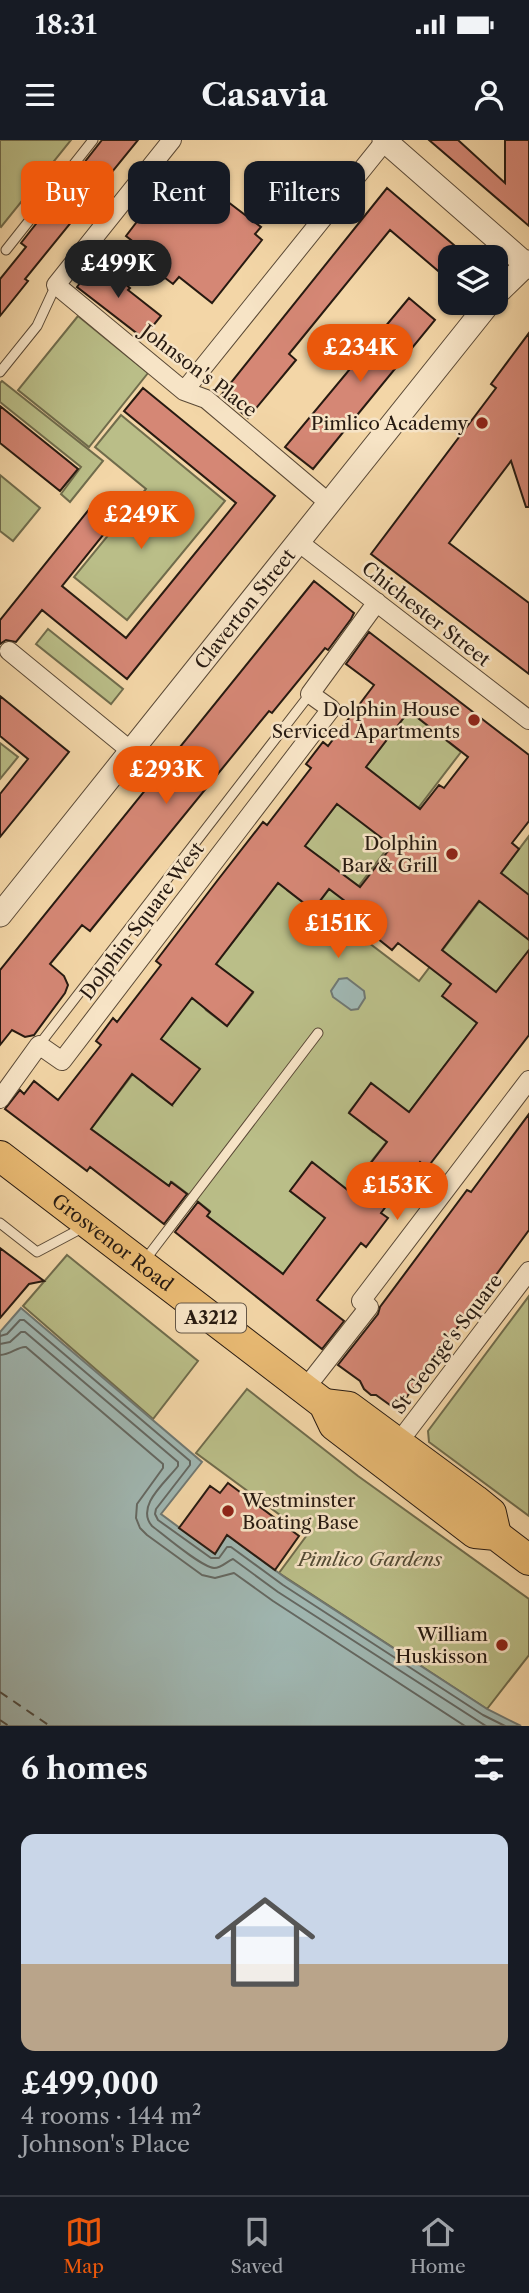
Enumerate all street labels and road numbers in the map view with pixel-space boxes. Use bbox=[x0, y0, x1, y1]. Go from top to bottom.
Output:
street label: Johnson's Place bbox=[134, 318, 262, 422]
street label: Claverton Street bbox=[190, 544, 300, 674]
street label: Chichester Street bbox=[357, 557, 495, 672]
street label: Dolphin Square West bbox=[75, 838, 209, 1004]
street label: Grosvenor Road bbox=[48, 1189, 178, 1296]
street label: St George's Square bbox=[387, 1269, 507, 1419]
road number: A3212 bbox=[176, 1303, 246, 1332]

